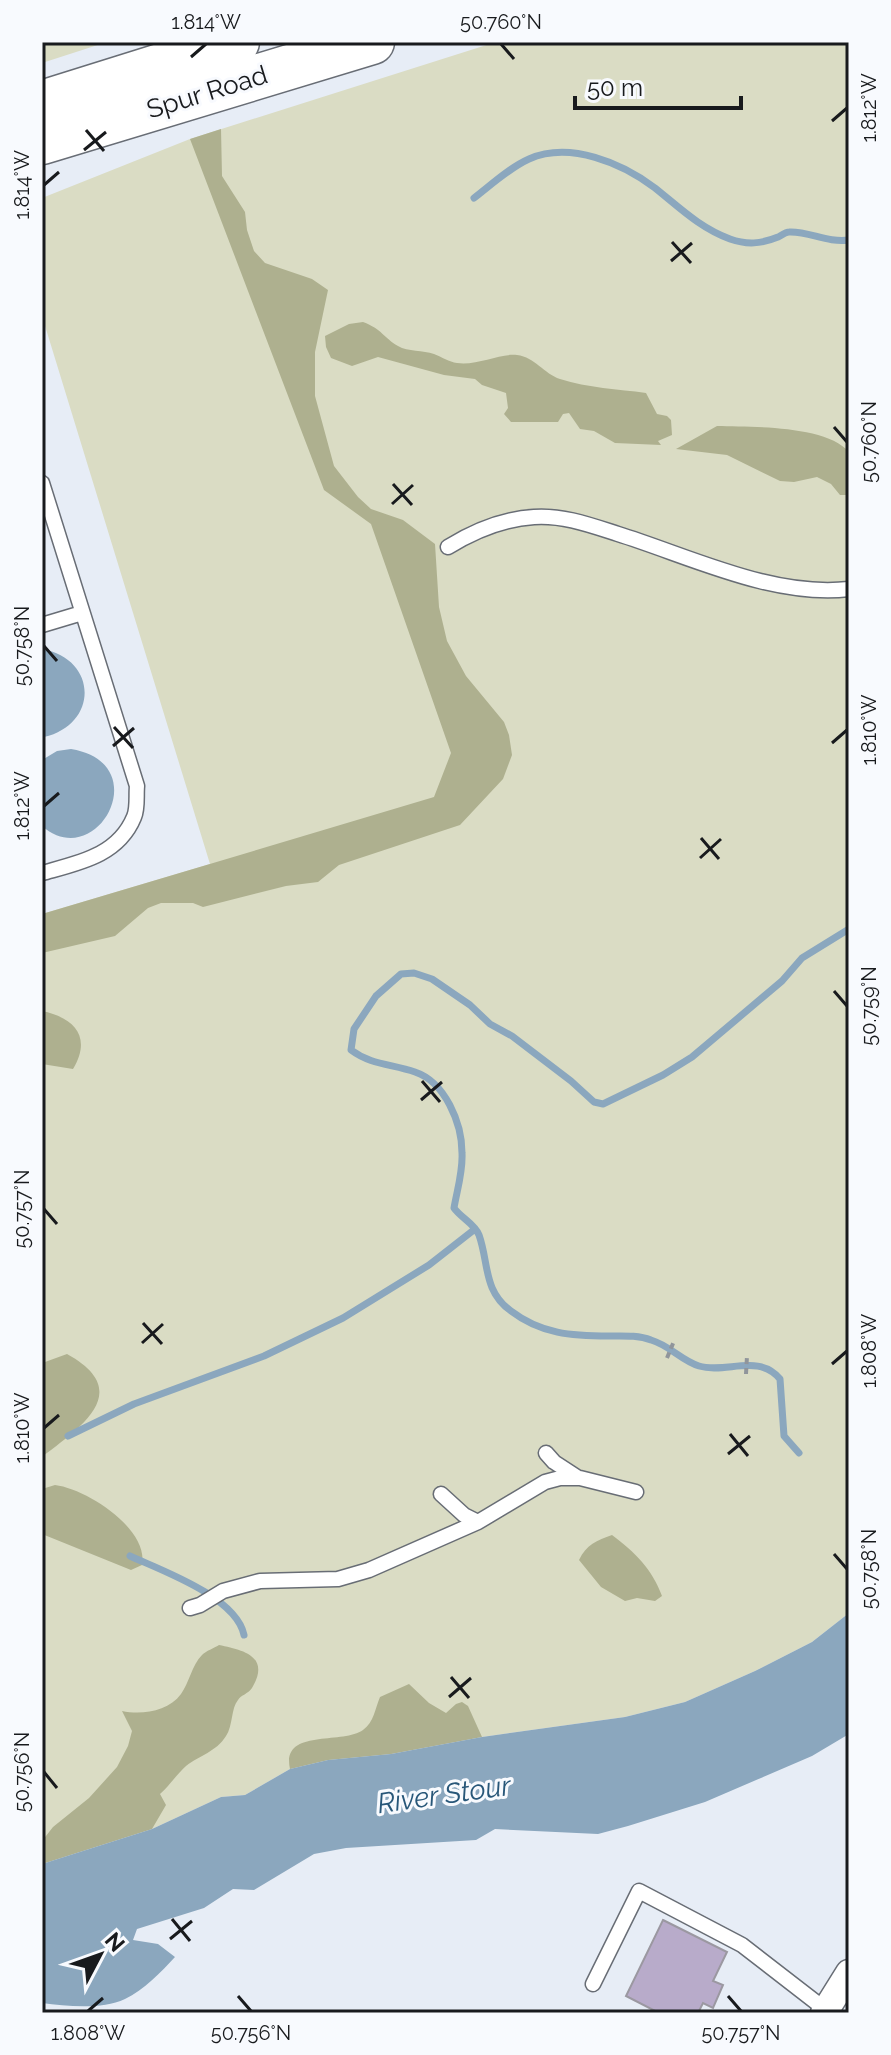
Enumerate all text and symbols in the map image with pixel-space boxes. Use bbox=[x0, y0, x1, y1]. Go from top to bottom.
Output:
text: 1.814°W bbox=[171, 10, 241, 34]
text: 50.760°N bbox=[460, 10, 542, 34]
street label: Spur Road bbox=[143, 59, 271, 125]
scale bar bbox=[575, 60, 741, 110]
text: 50 m bbox=[587, 73, 643, 102]
text: 1.812°W bbox=[857, 73, 881, 143]
text: 1.814°W bbox=[10, 150, 34, 220]
text: 50.760°N bbox=[857, 401, 881, 483]
text: 50.758°N bbox=[10, 606, 34, 686]
text: 1.810°W bbox=[857, 695, 881, 765]
text: 1.812°W bbox=[10, 771, 34, 841]
text: 50.759°N bbox=[857, 966, 881, 1046]
text: 50.757°N bbox=[10, 1169, 34, 1249]
text: 1.808°W bbox=[857, 1314, 881, 1388]
text: 1.810°W bbox=[10, 1393, 34, 1463]
text: 50.758°N bbox=[857, 1529, 881, 1609]
text: 50.756°N bbox=[10, 1732, 34, 1812]
water label: River Stour bbox=[375, 1769, 514, 1820]
north arrow bbox=[60, 1915, 140, 1995]
text: N bbox=[100, 1927, 130, 1957]
text: 1.808°W bbox=[51, 2021, 125, 2045]
text: 50.756°N bbox=[211, 2021, 291, 2045]
text: 50.757°N bbox=[701, 2021, 781, 2045]

